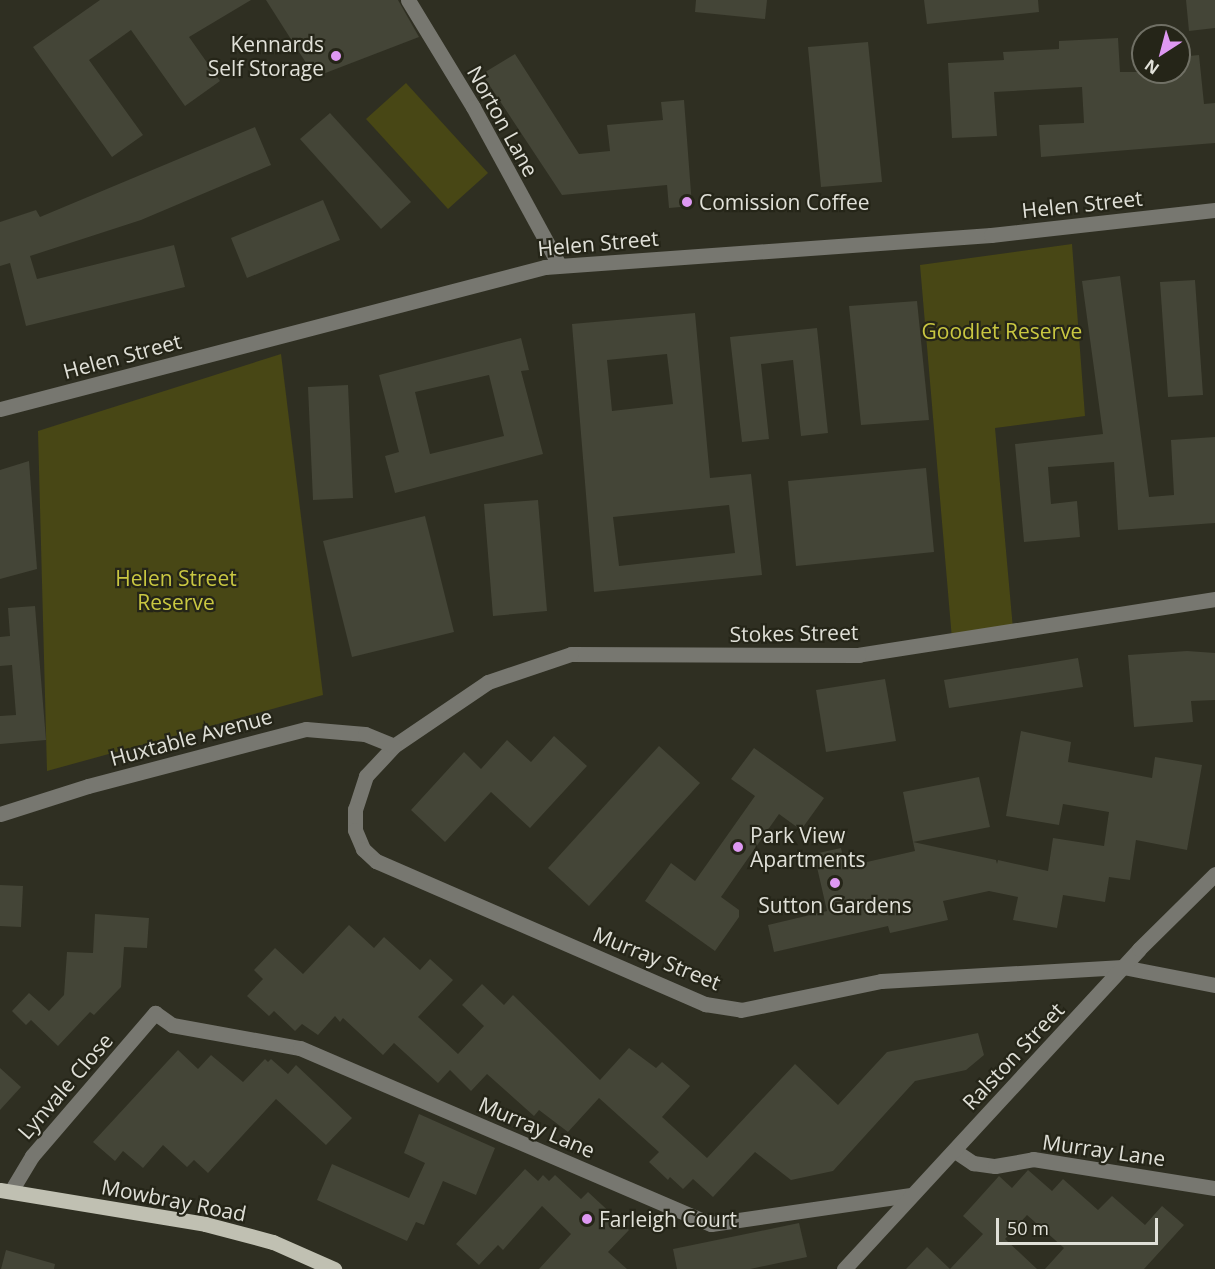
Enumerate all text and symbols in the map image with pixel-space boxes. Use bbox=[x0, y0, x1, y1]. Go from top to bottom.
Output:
north arrow bbox=[1131, 24, 1191, 84]
place label: Kennards Self Storage bbox=[208, 31, 324, 81]
marker: Kennards Self Storage bbox=[329, 49, 343, 63]
text: N bbox=[1140, 54, 1163, 80]
street label: Norton Lane bbox=[462, 61, 544, 181]
street label: Helen Street bbox=[1020, 185, 1144, 223]
place label: Comission Coffee bbox=[699, 189, 869, 215]
marker: Comission Coffee bbox=[680, 195, 694, 209]
street label: Helen Street bbox=[536, 225, 660, 261]
park label: Goodlet Reserve bbox=[922, 318, 1082, 344]
street label: Helen Street bbox=[60, 328, 184, 384]
park label: Helen Street Reserve bbox=[115, 565, 237, 615]
street label: Stokes Street bbox=[730, 619, 858, 647]
street label: Huxtable Avenue bbox=[107, 703, 275, 771]
place label: Park View Apartments bbox=[750, 822, 865, 872]
marker: Park View Apartments bbox=[731, 840, 745, 854]
marker: Sutton Gardens bbox=[828, 876, 842, 890]
place label: Sutton Gardens bbox=[758, 892, 912, 918]
street label: Murray Street bbox=[590, 921, 724, 995]
street label: Ralston Street bbox=[957, 997, 1069, 1115]
street label: Lynvale Close bbox=[12, 1028, 118, 1144]
street label: Murray Lane bbox=[475, 1091, 599, 1163]
street label: Murray Lane bbox=[1041, 1129, 1167, 1171]
street label: Mowbray Road bbox=[99, 1174, 249, 1226]
place label: Farleigh Court bbox=[599, 1206, 737, 1232]
scale bar bbox=[999, 1206, 1161, 1244]
marker: Farleigh Court bbox=[580, 1212, 594, 1226]
text: 50 m bbox=[1007, 1216, 1049, 1240]

